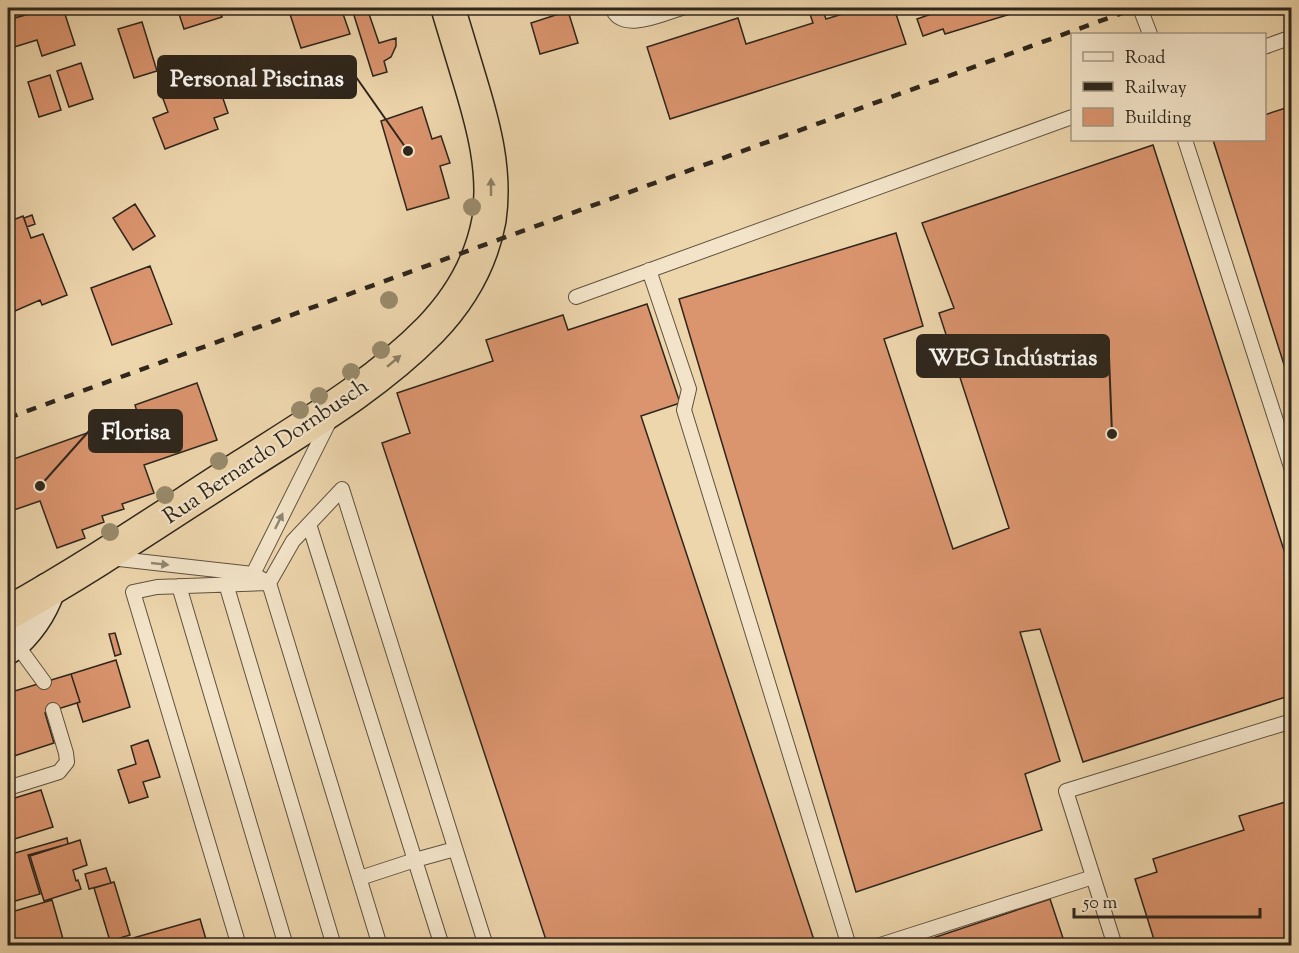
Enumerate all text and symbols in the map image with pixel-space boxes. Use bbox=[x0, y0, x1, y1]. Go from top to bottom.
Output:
legend bbox=[1071, 33, 1266, 141]
text: Road bbox=[1125, 46, 1165, 72]
callout: Personal Piscinas bbox=[158, 56, 356, 98]
text: Personal Piscinas bbox=[170, 63, 344, 97]
text: Railway bbox=[1125, 76, 1187, 102]
text: Building bbox=[1125, 106, 1191, 132]
one-way arrow bbox=[486, 178, 496, 197]
callout: WEG Indústrias bbox=[917, 335, 1109, 377]
text: WEG Indústrias bbox=[929, 342, 1097, 376]
one-way arrow bbox=[386, 355, 402, 368]
street label: Rua Bernardo Dornbusch bbox=[158, 372, 376, 533]
callout: Florisa bbox=[89, 410, 182, 452]
text: Florisa bbox=[101, 416, 172, 450]
one-way arrow bbox=[275, 513, 284, 530]
one-way arrow bbox=[151, 559, 170, 569]
scale bar bbox=[1074, 881, 1260, 919]
text: 50 m bbox=[1082, 891, 1118, 917]

